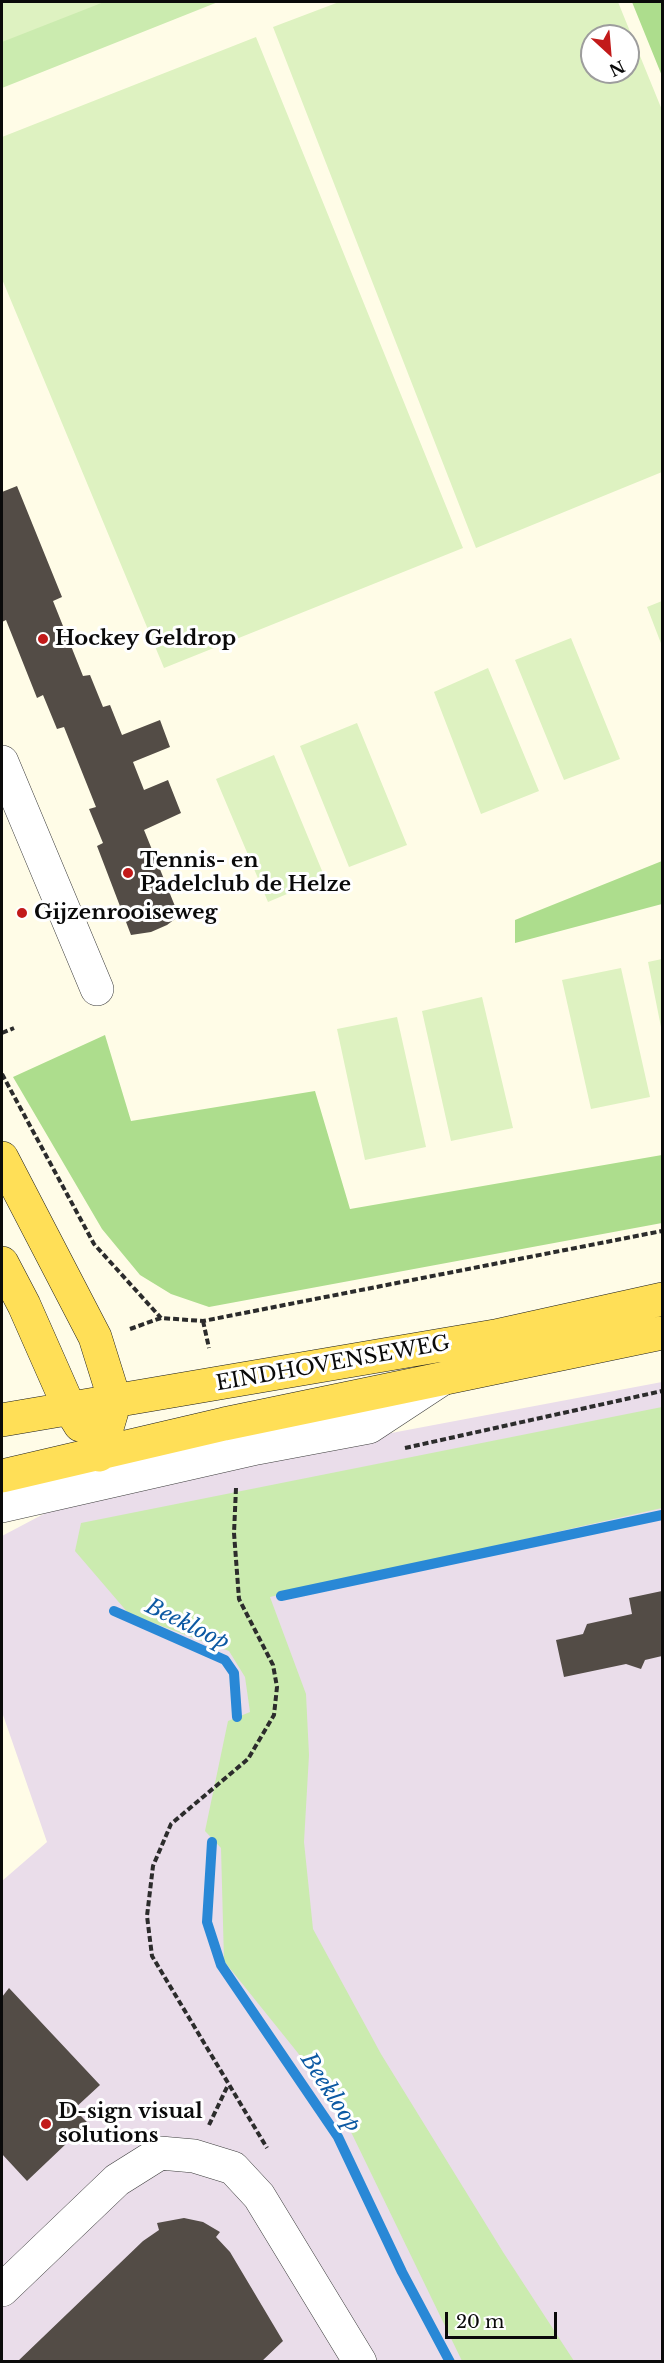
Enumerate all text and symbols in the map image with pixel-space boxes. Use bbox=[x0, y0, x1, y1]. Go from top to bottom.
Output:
north arrow bbox=[580, 24, 640, 84]
text: N bbox=[606, 56, 628, 81]
place label: Hockey Geldrop bbox=[55, 626, 236, 652]
marker: Hockey Geldrop bbox=[36, 632, 50, 646]
place label: Tennis- en Padelclub de Helze bbox=[140, 848, 351, 898]
marker: Tennis- en Padelclub de Helze bbox=[121, 866, 135, 880]
place label: Gijzenrooiseweg bbox=[34, 900, 217, 926]
marker: Gijzenrooiseweg bbox=[15, 906, 29, 920]
street label: EINDHOVENSEWEG bbox=[214, 1331, 452, 1397]
water label: Beekloop bbox=[141, 1593, 233, 1657]
water label: Beekloop bbox=[295, 2048, 365, 2138]
place label: D-sign visual solutions bbox=[58, 2099, 203, 2149]
marker: D-sign visual solutions bbox=[39, 2117, 53, 2131]
scale bar bbox=[448, 2300, 560, 2338]
text: 20 m bbox=[456, 2311, 504, 2333]

